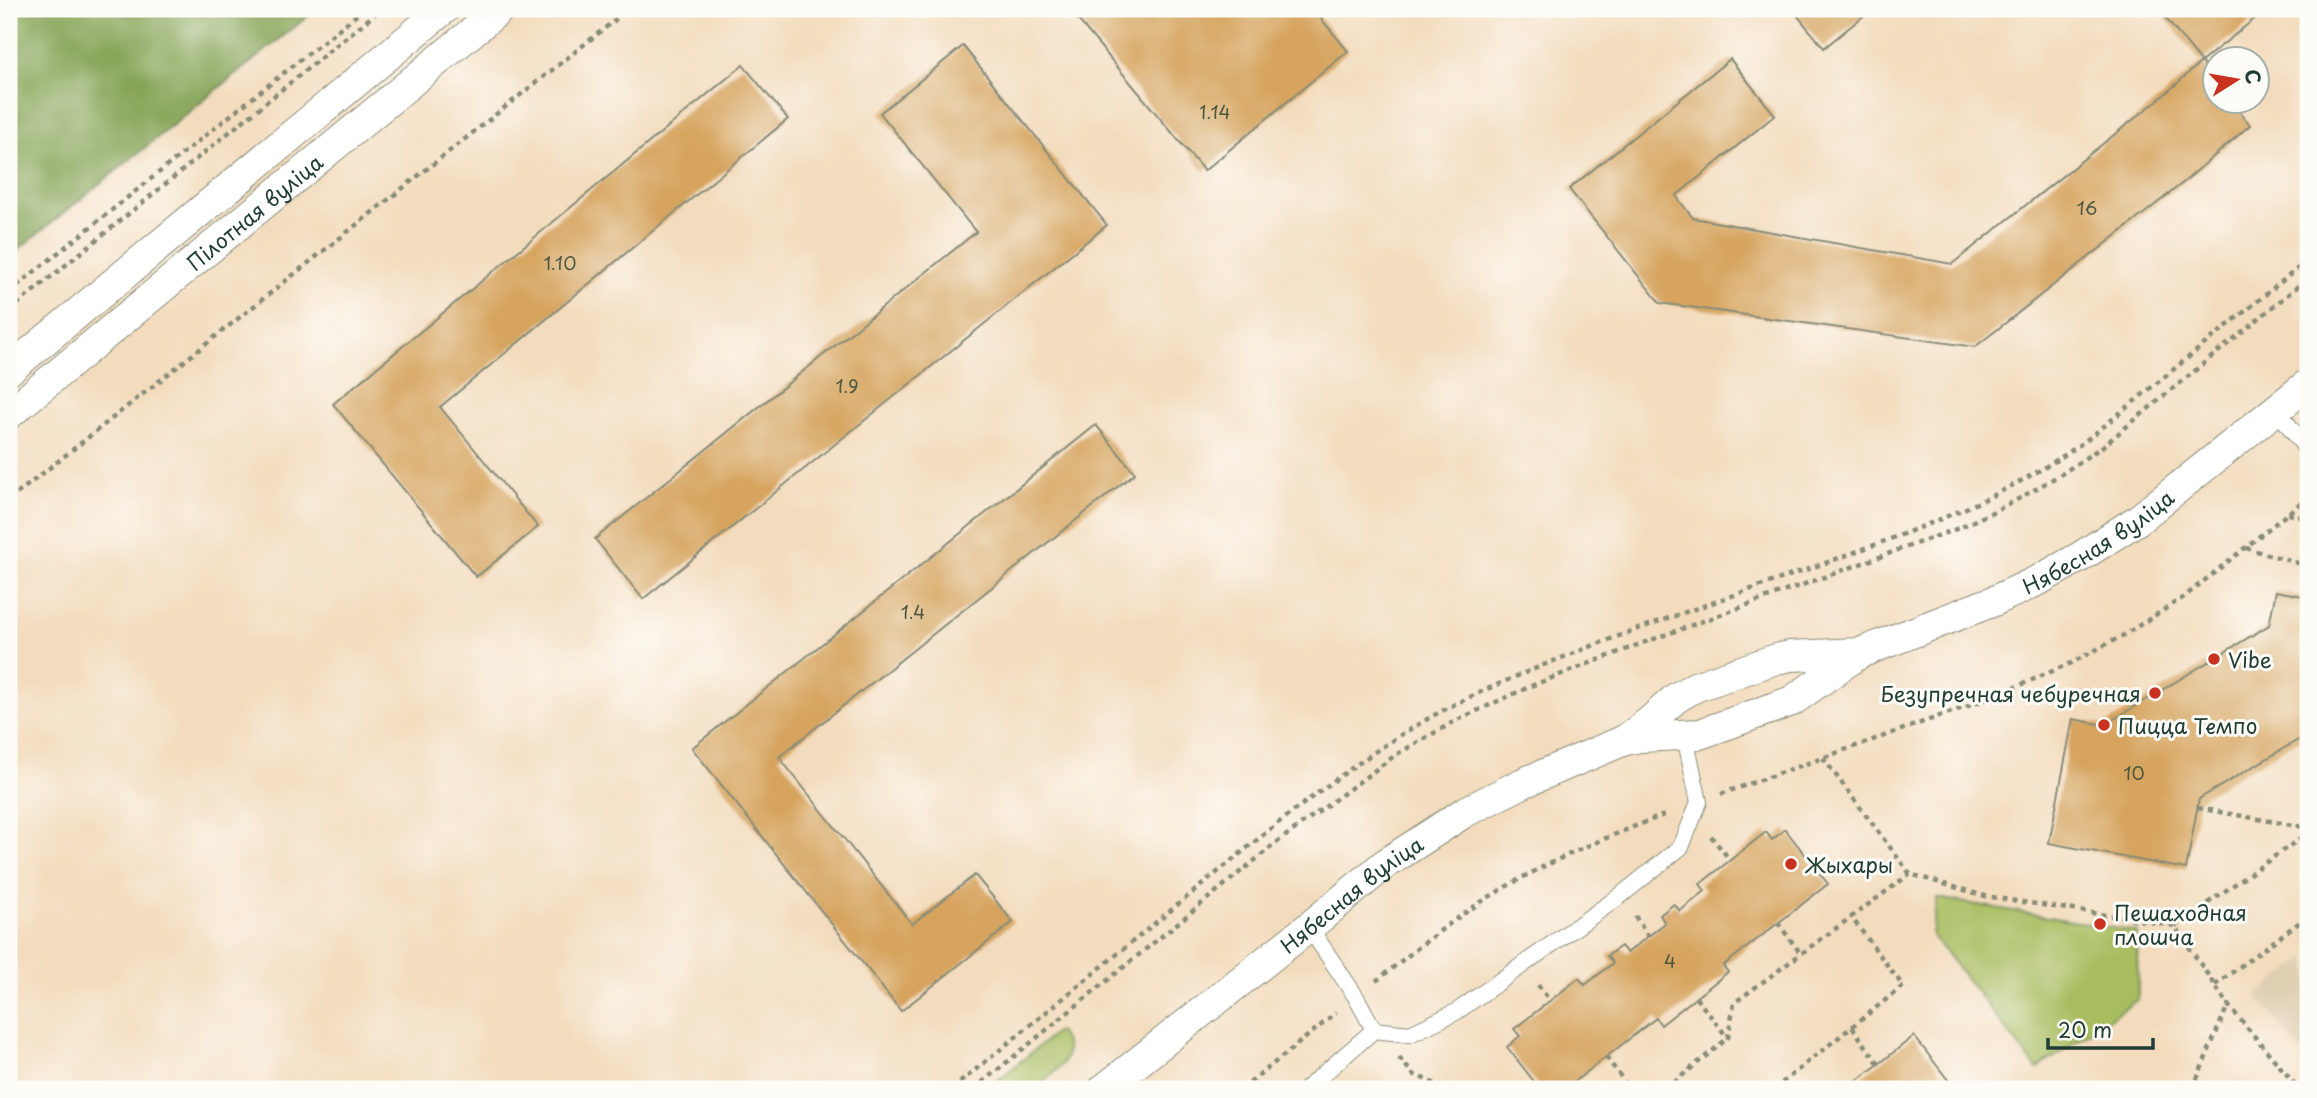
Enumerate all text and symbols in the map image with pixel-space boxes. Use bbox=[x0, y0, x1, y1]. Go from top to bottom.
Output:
north arrow bbox=[2202, 46, 2272, 116]
text: С bbox=[2239, 67, 2269, 86]
house number: 1.14 bbox=[1200, 98, 1230, 125]
street label: Пілотная вуліца bbox=[179, 146, 330, 278]
house number: 16 bbox=[2077, 194, 2097, 221]
house number: 1.10 bbox=[544, 249, 576, 276]
house number: 1.9 bbox=[835, 372, 859, 399]
street label: Нябесная вуліца bbox=[2017, 481, 2181, 602]
house number: 1.4 bbox=[901, 598, 925, 625]
place label: Vibe bbox=[2228, 643, 2272, 675]
marker: Vibe bbox=[2206, 651, 2222, 667]
place label: Безупречная чебуречная bbox=[1880, 677, 2141, 709]
marker: Безупречная чебуречная bbox=[2147, 685, 2163, 701]
place label: Пицца Темпо bbox=[2118, 709, 2257, 741]
marker: Пицца Темпо bbox=[2096, 717, 2112, 733]
house number: 10 bbox=[2123, 759, 2145, 786]
street label: Нябесная вуліца bbox=[1273, 827, 1429, 960]
place label: Жыхары bbox=[1805, 848, 1893, 880]
marker: Жыхары bbox=[1783, 856, 1799, 872]
place label: Пешаходная плошча bbox=[2114, 896, 2247, 952]
marker: Пешаходная плошча bbox=[2092, 916, 2108, 932]
house number: 4 bbox=[1664, 947, 1676, 974]
scale bar bbox=[2048, 1007, 2152, 1051]
text: 20 m bbox=[2058, 1013, 2112, 1045]

